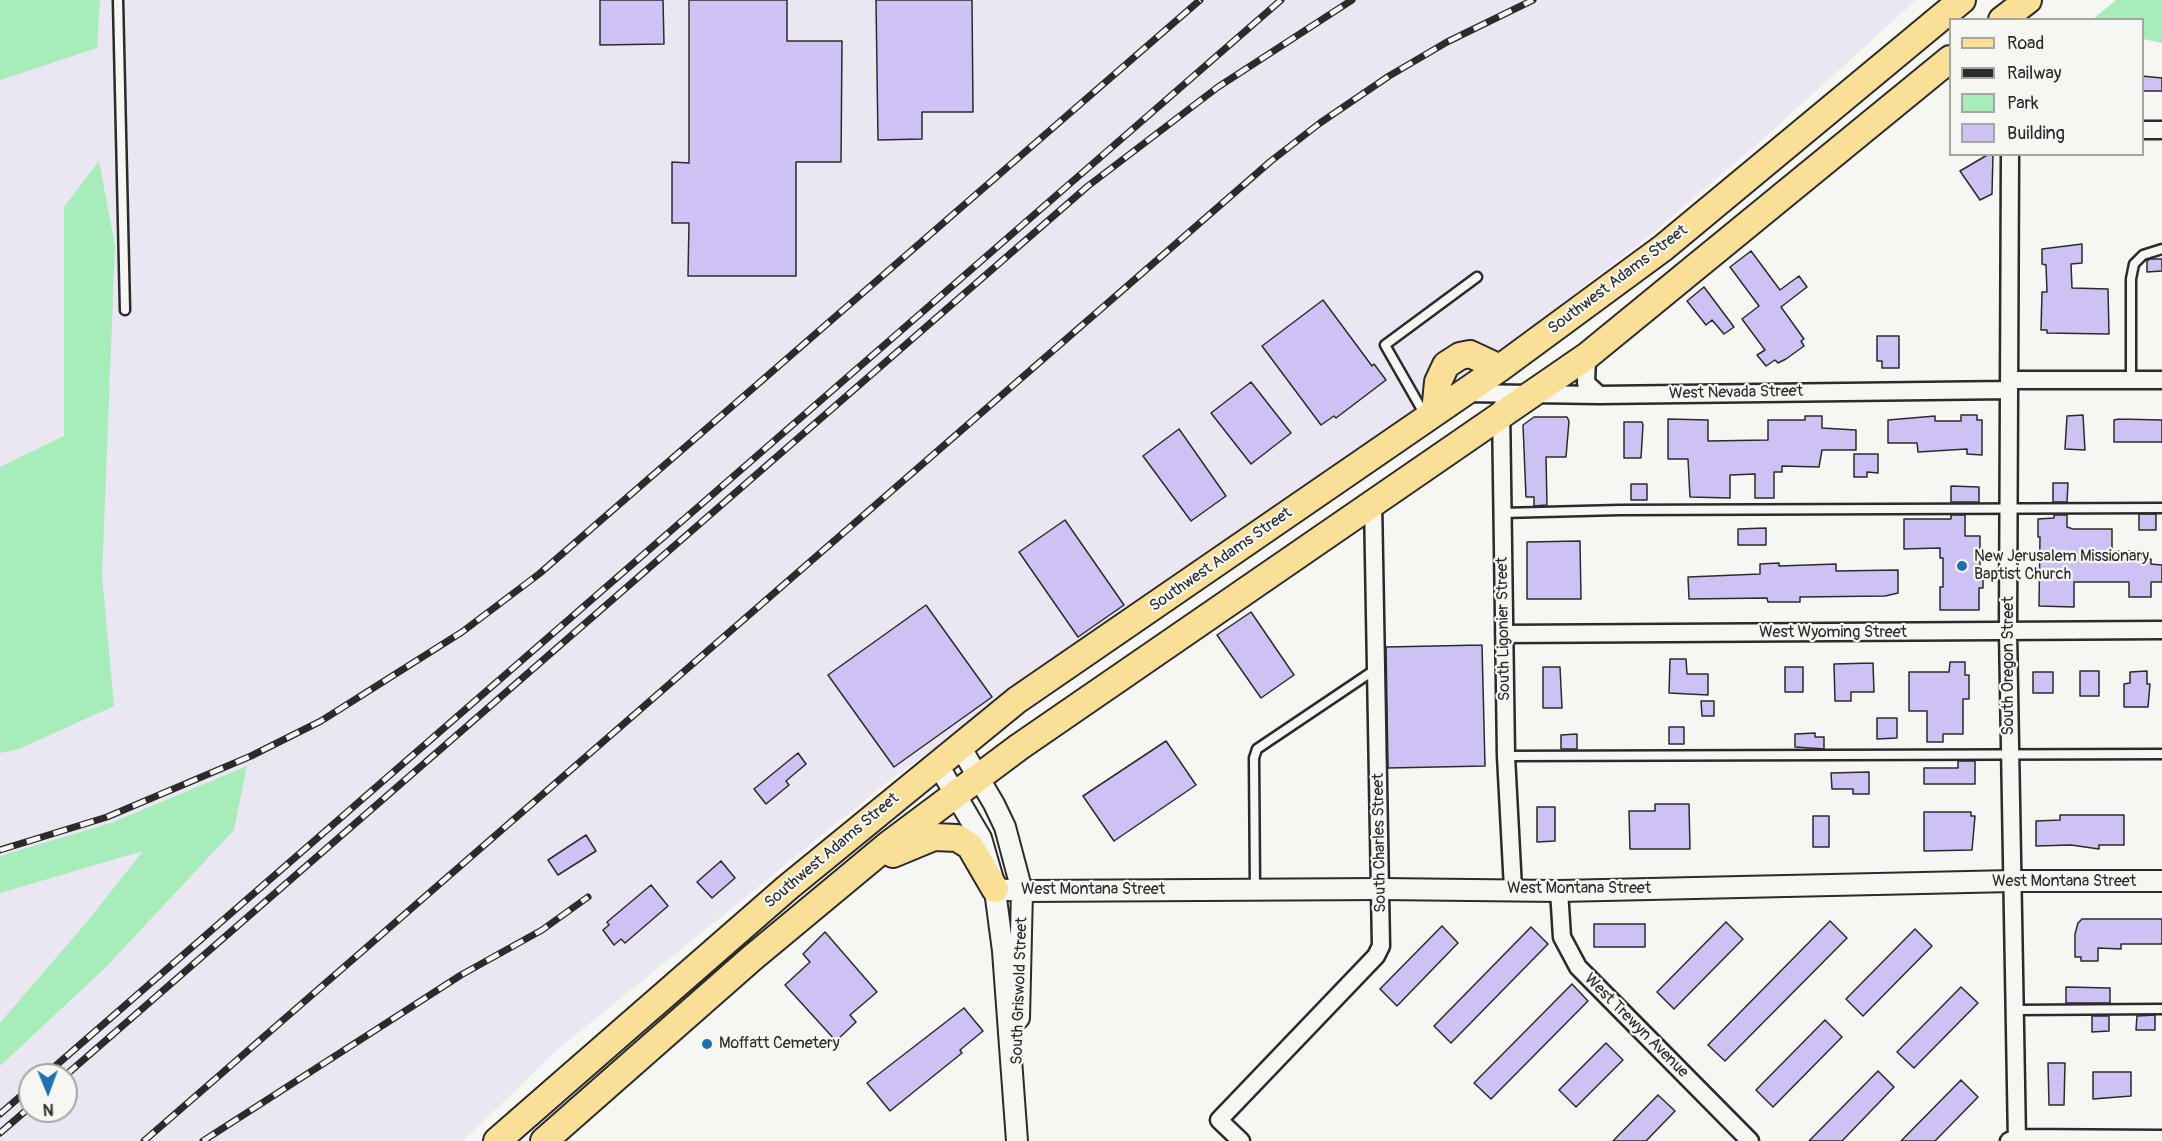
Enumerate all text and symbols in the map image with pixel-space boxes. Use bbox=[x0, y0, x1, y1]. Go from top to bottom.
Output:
legend bbox=[1949, 18, 2144, 156]
text: Road bbox=[2007, 32, 2044, 55]
text: Railway bbox=[2007, 62, 2062, 85]
text: Park bbox=[2007, 92, 2039, 115]
text: Building bbox=[2007, 122, 2065, 145]
street label: Southwest Adams Street bbox=[1545, 221, 1691, 339]
street label: West Nevada Street bbox=[1669, 382, 1803, 404]
street label: Southwest Adams Street bbox=[1146, 504, 1296, 616]
place label: New Jerusalem Missionary Baptist Church bbox=[1974, 547, 2149, 585]
street label: South Ligonier Street bbox=[1493, 557, 1515, 701]
marker: New Jerusalem Missionary Baptist Church bbox=[1955, 559, 1969, 573]
street label: South Oregon Street bbox=[1999, 596, 2019, 736]
street label: West Wyoming Street bbox=[1759, 623, 1907, 643]
street label: South Charles Street bbox=[1369, 773, 1391, 913]
street label: Southwest Adams Street bbox=[761, 789, 903, 913]
street label: West Montana Street bbox=[1992, 872, 2136, 892]
street label: West Montana Street bbox=[1507, 879, 1651, 899]
street label: West Montana Street bbox=[1021, 880, 1165, 900]
street label: South Griswold Street bbox=[1008, 917, 1032, 1065]
street label: West Trewyn Avenue bbox=[1580, 970, 1692, 1082]
place label: Moffatt Cemetery bbox=[719, 1034, 839, 1054]
marker: Moffatt Cemetery bbox=[700, 1037, 714, 1051]
north arrow bbox=[18, 1063, 78, 1123]
text: N bbox=[43, 1099, 54, 1119]

